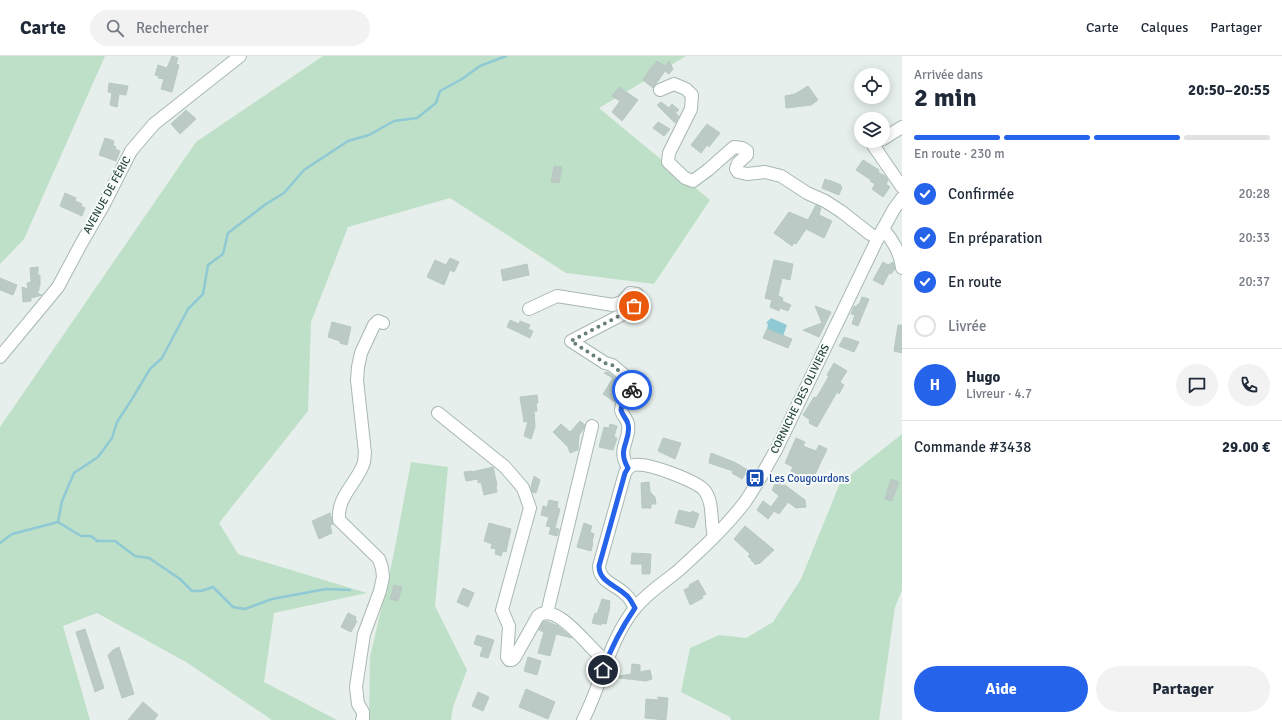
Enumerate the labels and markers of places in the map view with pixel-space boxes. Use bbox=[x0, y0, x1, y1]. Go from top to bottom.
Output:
pin bbox=[617, 289, 651, 323]
bus stop icon: Les Cougourdons bbox=[744, 467, 766, 489]
place label: Les Cougourdons bbox=[769, 472, 850, 485]
pin bbox=[586, 653, 620, 687]

